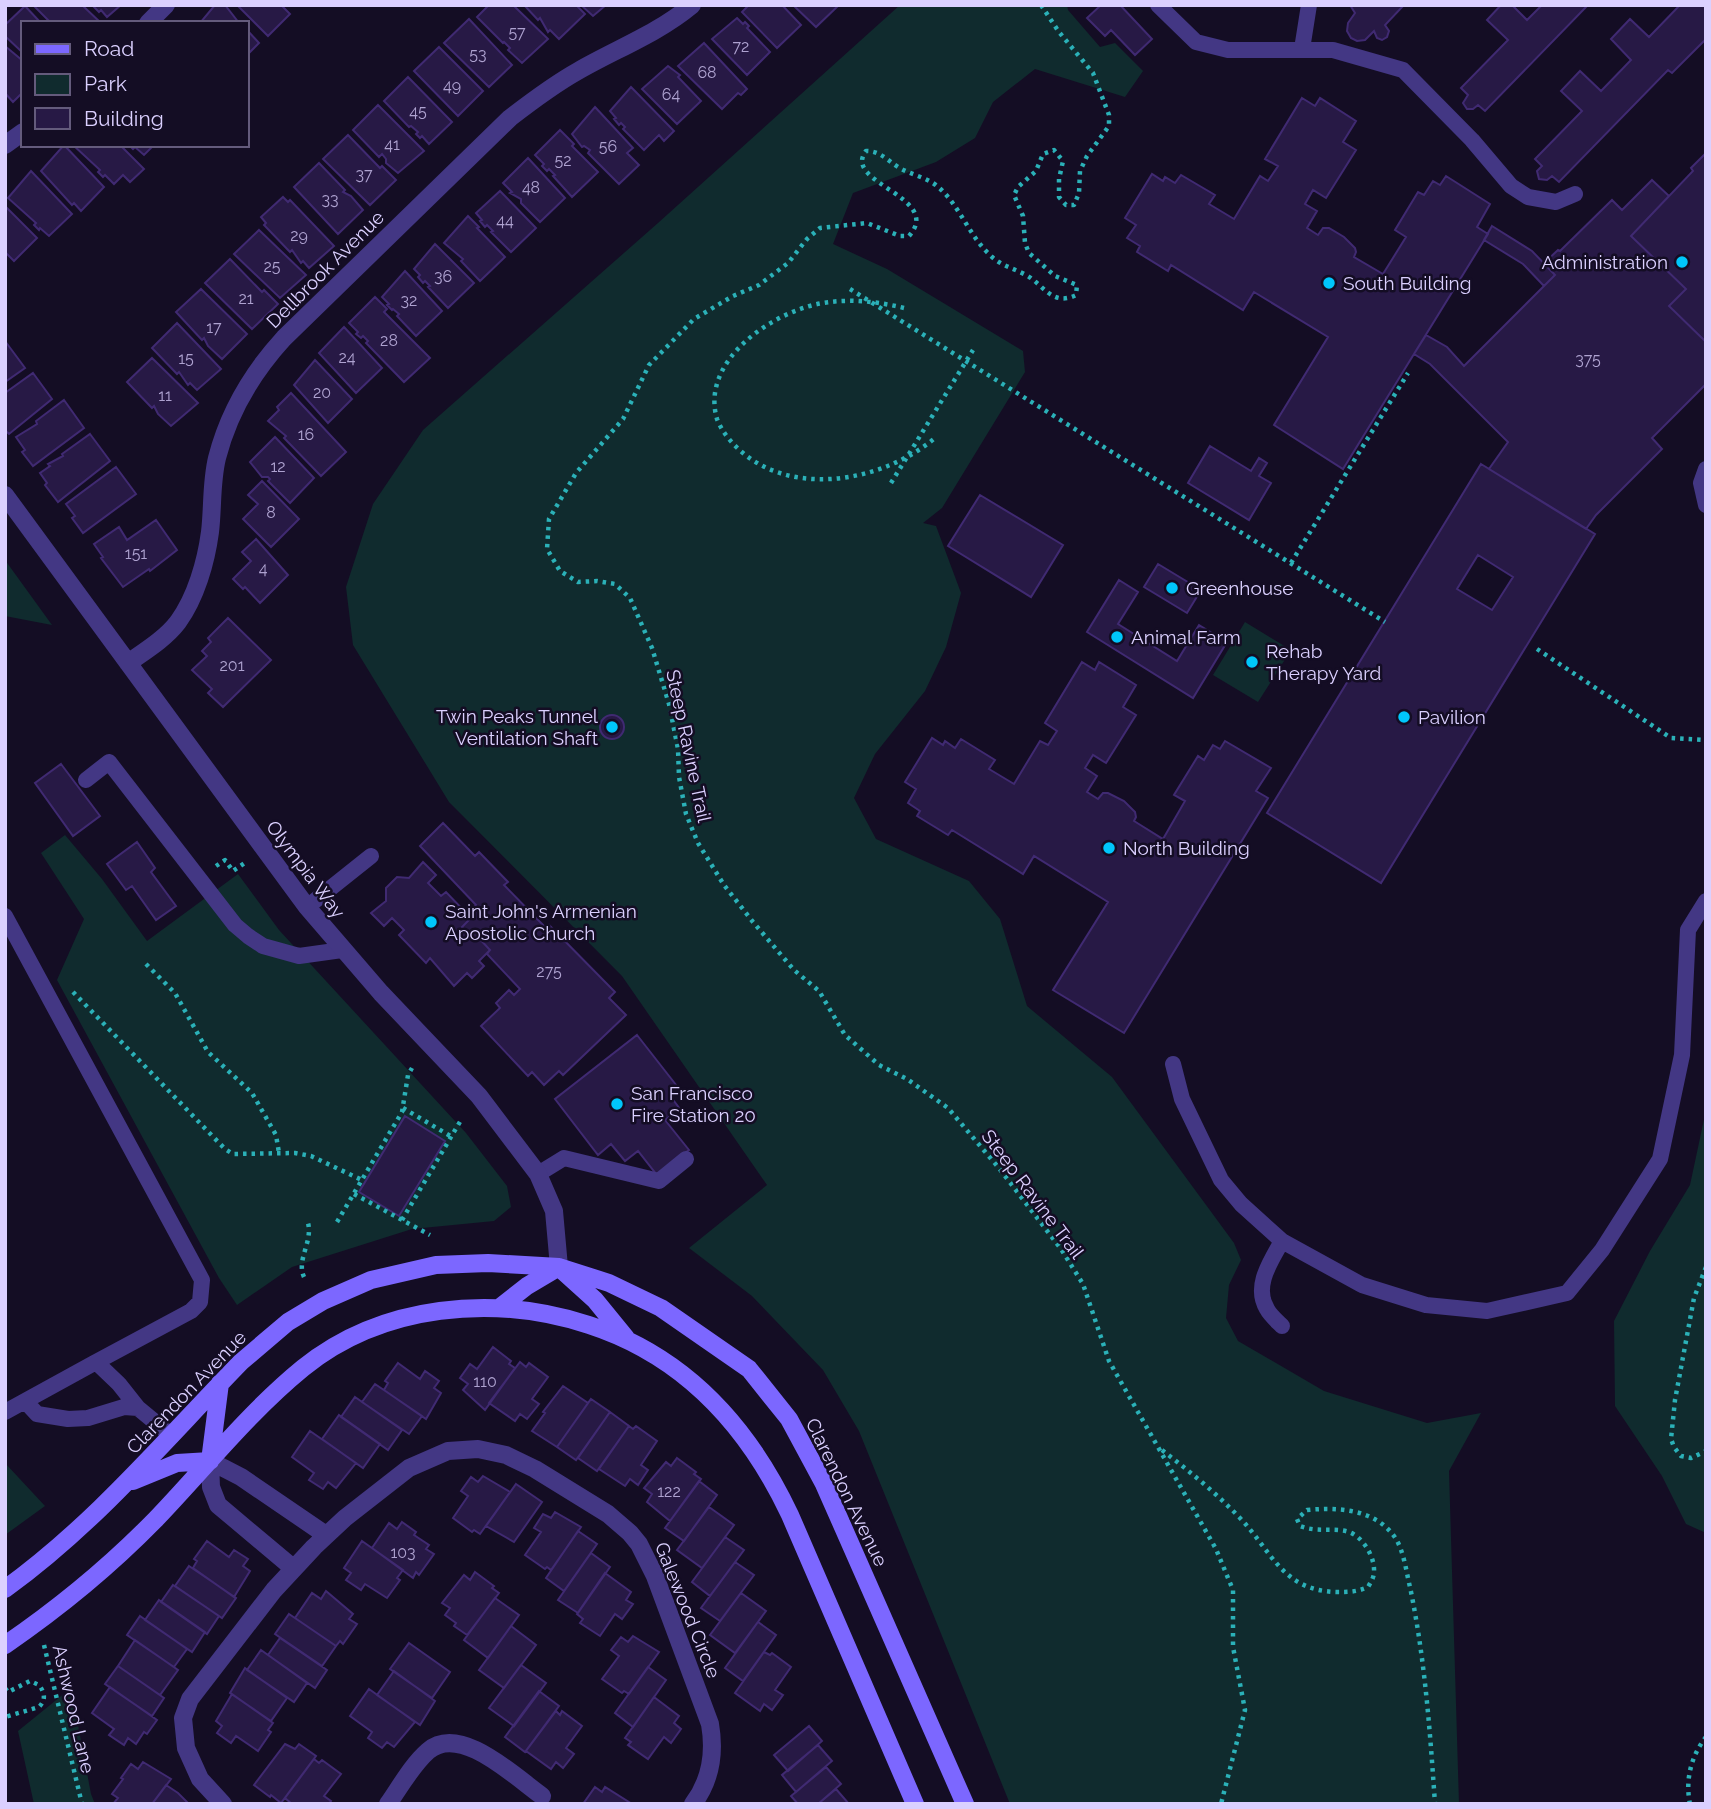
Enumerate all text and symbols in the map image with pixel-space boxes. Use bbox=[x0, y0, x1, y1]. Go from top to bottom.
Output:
legend bbox=[21, 21, 248, 147]
house number: 57 bbox=[508, 23, 526, 42]
text: Road bbox=[84, 36, 134, 61]
house number: 72 bbox=[733, 37, 749, 56]
house number: 53 bbox=[469, 45, 487, 64]
house number: 68 bbox=[697, 63, 717, 82]
text: Park bbox=[84, 71, 127, 96]
house number: 49 bbox=[443, 76, 461, 95]
house number: 64 bbox=[662, 85, 680, 104]
house number: 45 bbox=[409, 102, 427, 121]
text: Building bbox=[84, 106, 164, 131]
house number: 41 bbox=[384, 135, 400, 154]
house number: 56 bbox=[599, 137, 617, 156]
house number: 52 bbox=[554, 151, 572, 170]
house number: 37 bbox=[355, 165, 373, 184]
house number: 48 bbox=[522, 178, 540, 197]
house number: 33 bbox=[321, 190, 339, 209]
street label: Dellbrook Avenue bbox=[262, 206, 388, 332]
house number: 44 bbox=[496, 211, 514, 230]
house number: 29 bbox=[290, 226, 308, 245]
place label: Administration bbox=[1541, 251, 1668, 273]
marker: Administration bbox=[1674, 254, 1690, 270]
house number: 25 bbox=[263, 257, 281, 276]
house number: 36 bbox=[434, 267, 452, 286]
place label: South Building bbox=[1343, 272, 1471, 294]
marker: South Building bbox=[1321, 275, 1337, 291]
house number: 21 bbox=[238, 289, 254, 308]
house number: 32 bbox=[401, 291, 417, 310]
house number: 17 bbox=[206, 318, 222, 337]
house number: 28 bbox=[380, 331, 398, 350]
house number: 24 bbox=[338, 348, 356, 367]
house number: 15 bbox=[178, 349, 194, 368]
house number: 375 bbox=[1575, 350, 1601, 369]
house number: 20 bbox=[313, 383, 331, 402]
house number: 11 bbox=[158, 386, 172, 405]
house number: 16 bbox=[298, 425, 314, 444]
house number: 12 bbox=[270, 457, 286, 476]
house number: 8 bbox=[266, 503, 276, 522]
house number: 151 bbox=[125, 544, 147, 563]
house number: 4 bbox=[259, 559, 268, 578]
place label: Greenhouse bbox=[1186, 577, 1293, 599]
marker: Greenhouse bbox=[1164, 580, 1180, 596]
place label: Animal Farm bbox=[1131, 626, 1241, 648]
marker: Animal Farm bbox=[1109, 629, 1125, 645]
place label: Rehab Therapy Yard bbox=[1266, 640, 1381, 684]
marker: Rehab Therapy Yard bbox=[1244, 654, 1260, 670]
house number: 201 bbox=[220, 656, 245, 675]
street label: Steep Ravine Trail bbox=[662, 668, 716, 825]
place label: Twin Peaks Tunnel Ventilation Shaft bbox=[436, 705, 599, 749]
place label: Pavilion bbox=[1418, 706, 1486, 728]
marker: Pavilion bbox=[1396, 709, 1412, 725]
marker: Twin Peaks Tunnel Ventilation Shaft bbox=[604, 719, 620, 735]
street label: Olympia Way bbox=[262, 816, 350, 922]
place label: North Building bbox=[1123, 837, 1250, 859]
marker: North Building bbox=[1101, 840, 1117, 856]
place label: Saint John's Armenian Apostolic Church bbox=[445, 900, 637, 944]
marker: Saint John's Armenian Apostolic Church bbox=[423, 914, 439, 930]
house number: 275 bbox=[536, 962, 562, 981]
place label: San Francisco Fire Station 20 bbox=[631, 1082, 756, 1126]
marker: San Francisco Fire Station 20 bbox=[609, 1096, 625, 1112]
street label: Steep Ravine Trail bbox=[977, 1125, 1089, 1263]
street label: Clarendon Avenue bbox=[122, 1326, 250, 1458]
house number: 110 bbox=[473, 1372, 497, 1391]
street label: Clarendon Avenue bbox=[802, 1414, 892, 1570]
house number: 122 bbox=[657, 1482, 681, 1501]
street label: Galewood Circle bbox=[651, 1539, 725, 1681]
house number: 103 bbox=[390, 1543, 416, 1562]
street label: Ashwood Lane bbox=[49, 1643, 99, 1775]

